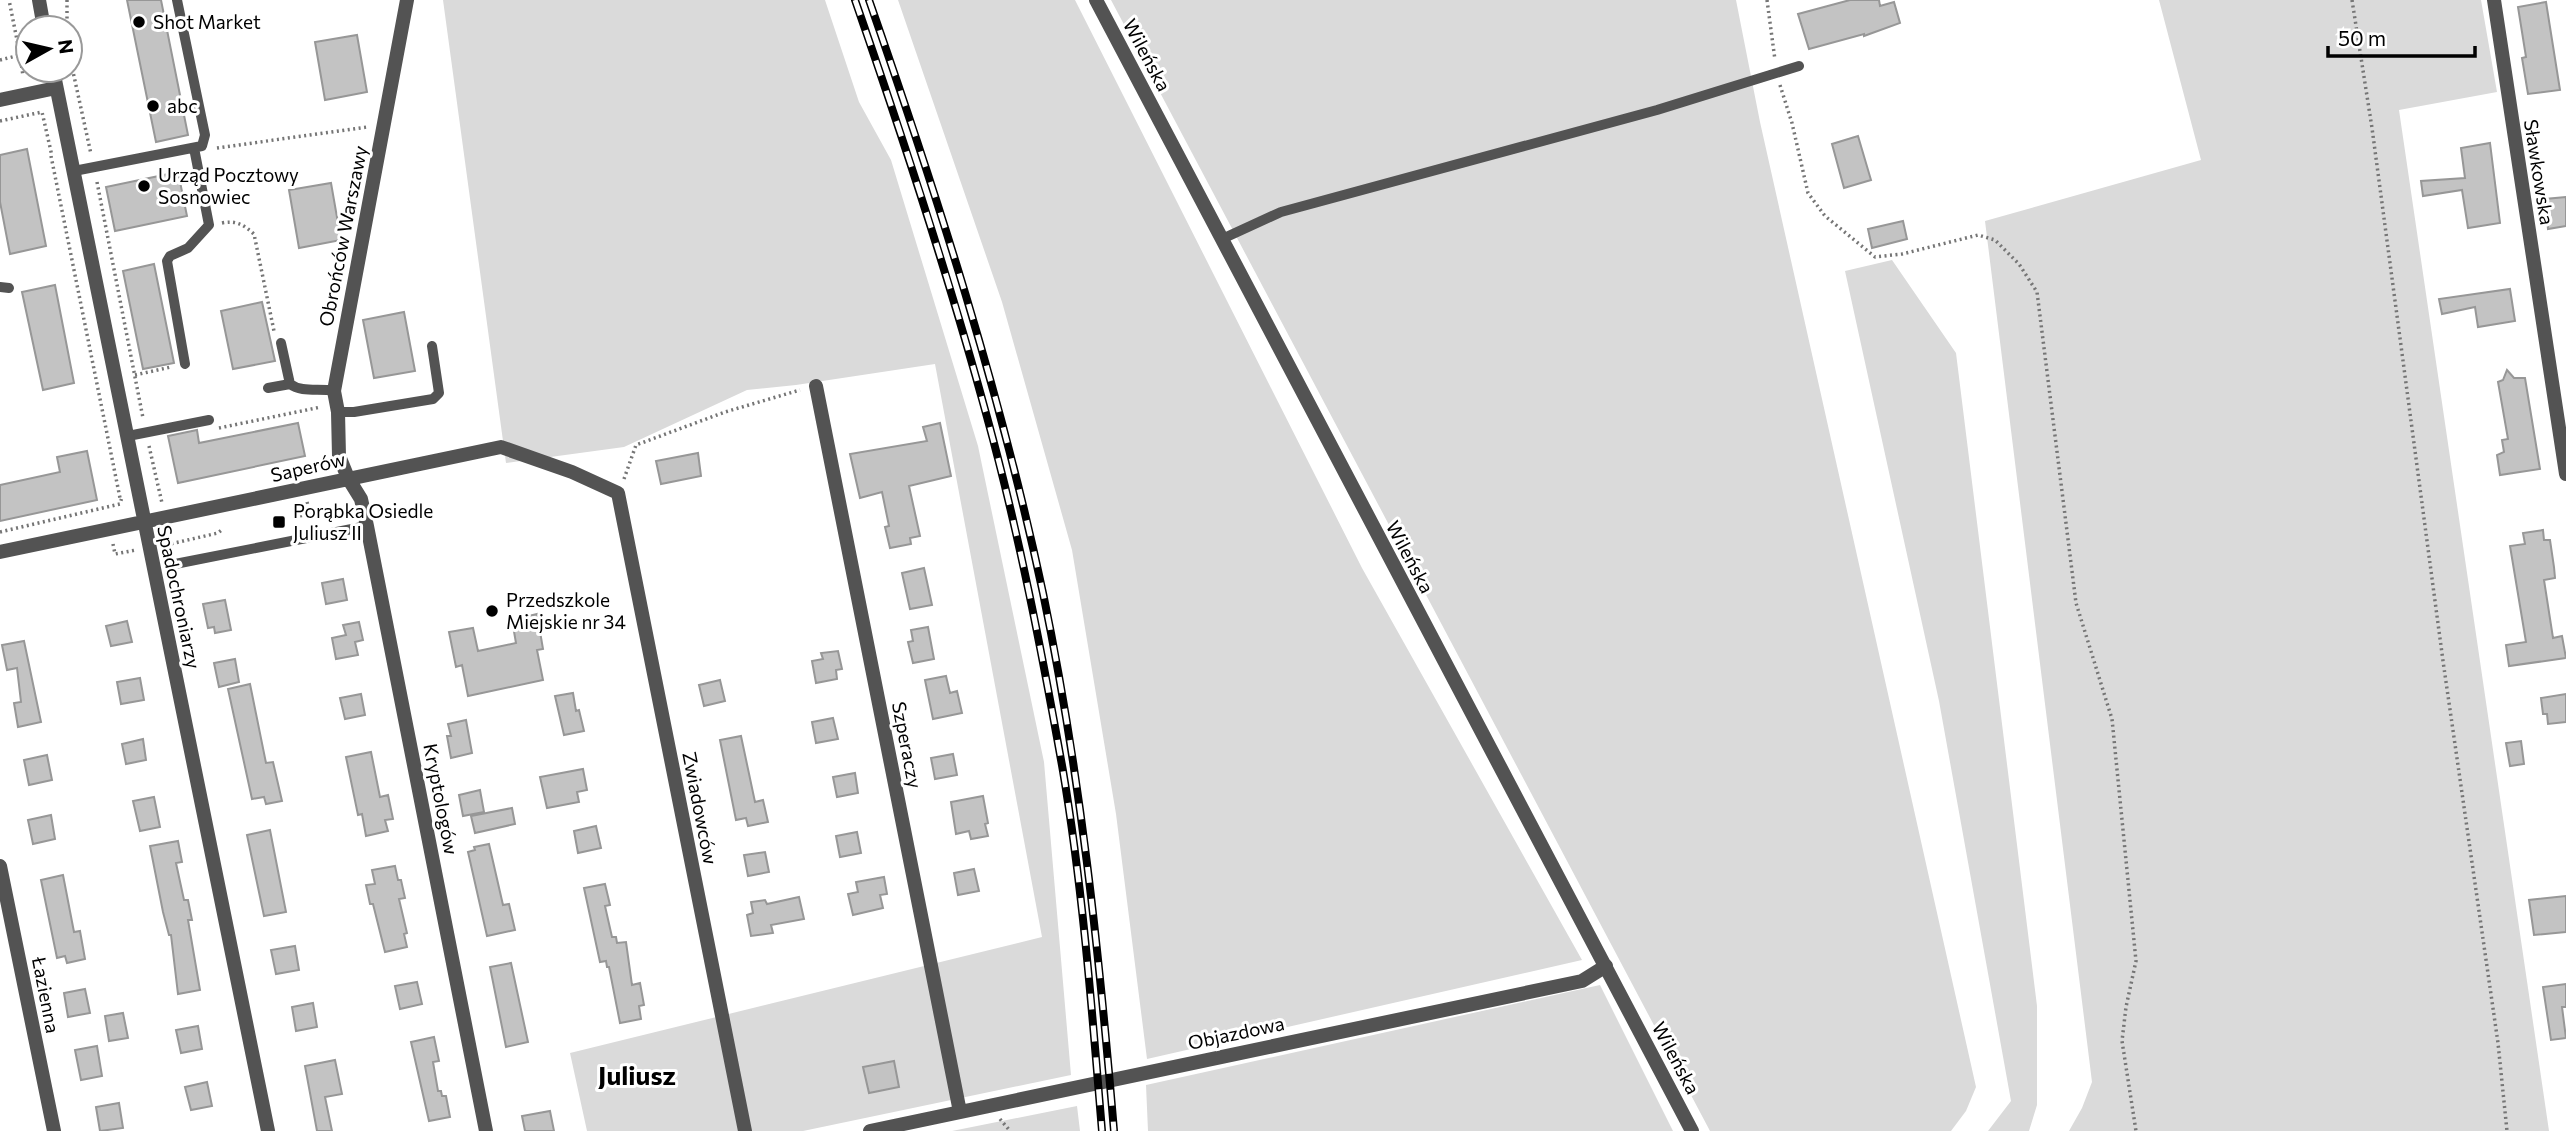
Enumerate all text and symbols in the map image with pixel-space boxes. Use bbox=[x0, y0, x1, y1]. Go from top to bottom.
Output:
place label: Shot Market bbox=[153, 10, 261, 33]
north arrow bbox=[14, 14, 84, 84]
marker: Shot Market bbox=[131, 14, 147, 30]
scale bar bbox=[2328, 14, 2475, 58]
street label: Wileńska bbox=[1119, 15, 1176, 95]
text: 50 m bbox=[2338, 25, 2386, 50]
text: N bbox=[54, 38, 79, 55]
place label: abc bbox=[167, 94, 198, 117]
marker: abc bbox=[145, 98, 161, 114]
street label: Sławkowska bbox=[2520, 117, 2559, 226]
street label: Obrońców Warszawy bbox=[314, 143, 371, 328]
place label: Urząd Pocztowy Sosnowiec bbox=[158, 163, 299, 208]
marker: Urząd Pocztowy Sosnowiec bbox=[136, 178, 152, 194]
street label: Saperów bbox=[268, 447, 347, 486]
place label: Porąbka Osiedle Juliusz II bbox=[293, 499, 433, 544]
marker: Porąbka Osiedle Juliusz II bbox=[271, 514, 287, 530]
street label: Wileńska bbox=[1382, 517, 1439, 597]
street label: Spadochroniarzy bbox=[153, 523, 206, 671]
place label: Przedszkole Miejskie nr 34 bbox=[506, 588, 626, 633]
marker: Przedszkole Miejskie nr 34 bbox=[484, 603, 500, 619]
street label: Szperaczy bbox=[888, 700, 927, 790]
street label: Kryptologów bbox=[419, 741, 464, 856]
street label: Zwiadowców bbox=[678, 750, 723, 866]
street label: Łazienna bbox=[28, 954, 65, 1035]
street label: Objazdowa bbox=[1186, 1011, 1286, 1054]
street label: Wileńska bbox=[1648, 1018, 1705, 1098]
district label: Juliusz bbox=[598, 1059, 676, 1090]

